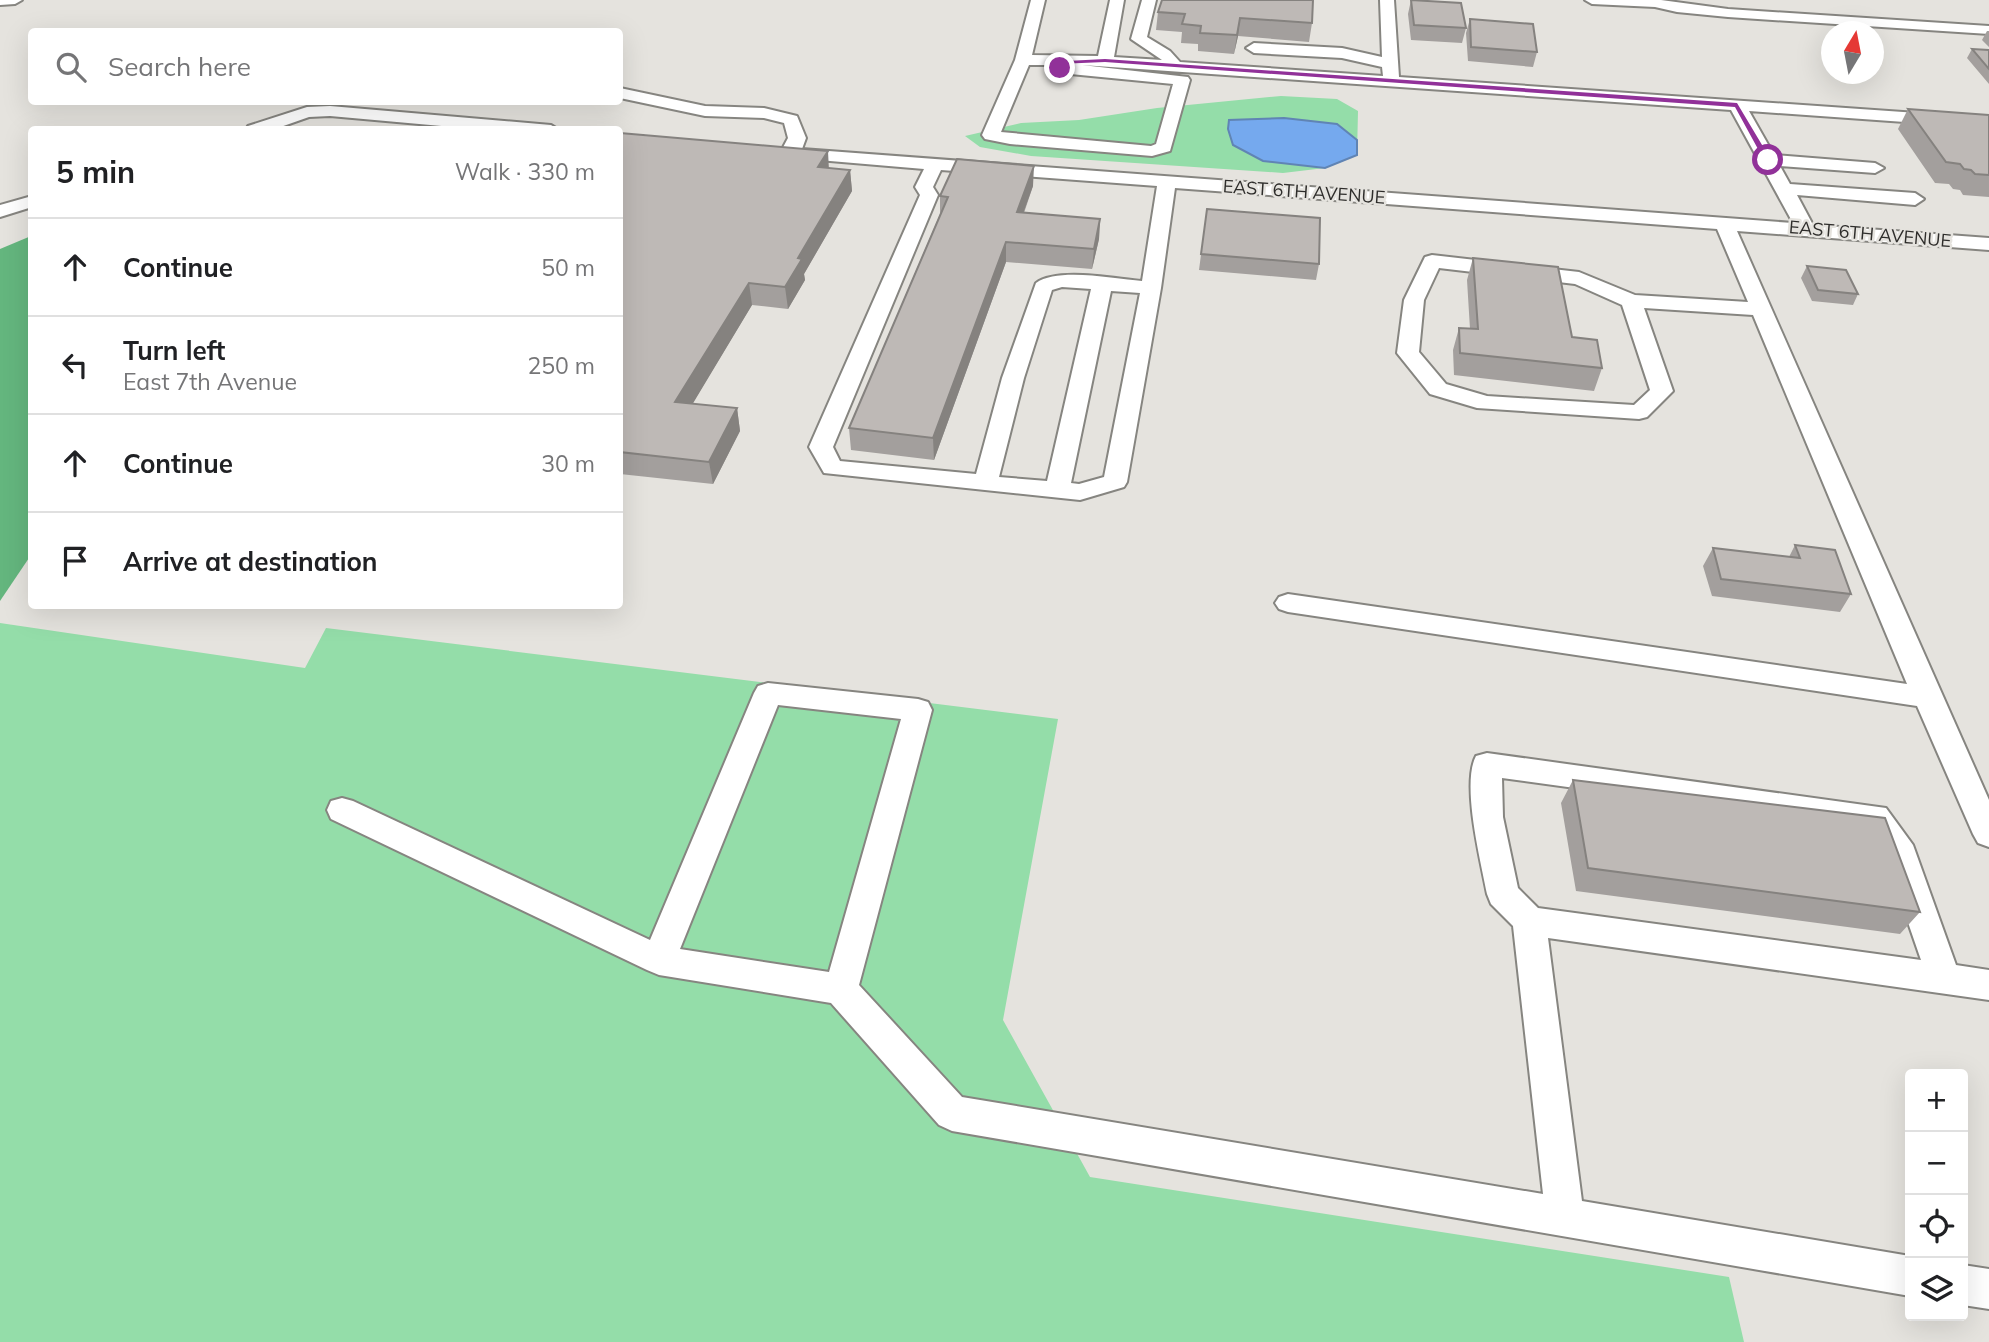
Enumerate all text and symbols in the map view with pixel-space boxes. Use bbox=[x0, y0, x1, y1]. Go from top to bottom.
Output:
north arrow bbox=[1821, 21, 1884, 84]
search box bbox=[28, 28, 623, 105]
icon: search bbox=[52, 48, 90, 86]
text: Search here bbox=[108, 50, 251, 83]
route end bbox=[1044, 52, 1075, 83]
route start bbox=[1752, 144, 1783, 175]
text: 5 min bbox=[56, 153, 135, 191]
text: Walk · 330 m bbox=[455, 157, 595, 186]
street label: EAST 6TH AVENUE bbox=[1222, 174, 1386, 209]
street label: EAST 6TH AVENUE bbox=[1788, 215, 1952, 252]
icon: ahead bbox=[56, 248, 94, 286]
text: Continue bbox=[123, 251, 233, 284]
text: 50 m bbox=[541, 253, 595, 282]
text: Turn left bbox=[123, 334, 225, 367]
icon: left bbox=[56, 346, 94, 384]
text: 250 m bbox=[527, 351, 595, 380]
text: East 7th Avenue bbox=[123, 367, 297, 396]
icon: ahead bbox=[56, 444, 94, 482]
text: Continue bbox=[123, 447, 233, 480]
text: 30 m bbox=[541, 449, 595, 478]
icon: arrive bbox=[56, 542, 94, 580]
text: Arrive at destination bbox=[123, 545, 378, 578]
map controls bbox=[1905, 1069, 1968, 1321]
button: + bbox=[1905, 1069, 1968, 1132]
button: − bbox=[1905, 1132, 1968, 1195]
button: locate bbox=[1905, 1195, 1968, 1258]
button: layers bbox=[1905, 1258, 1968, 1321]

